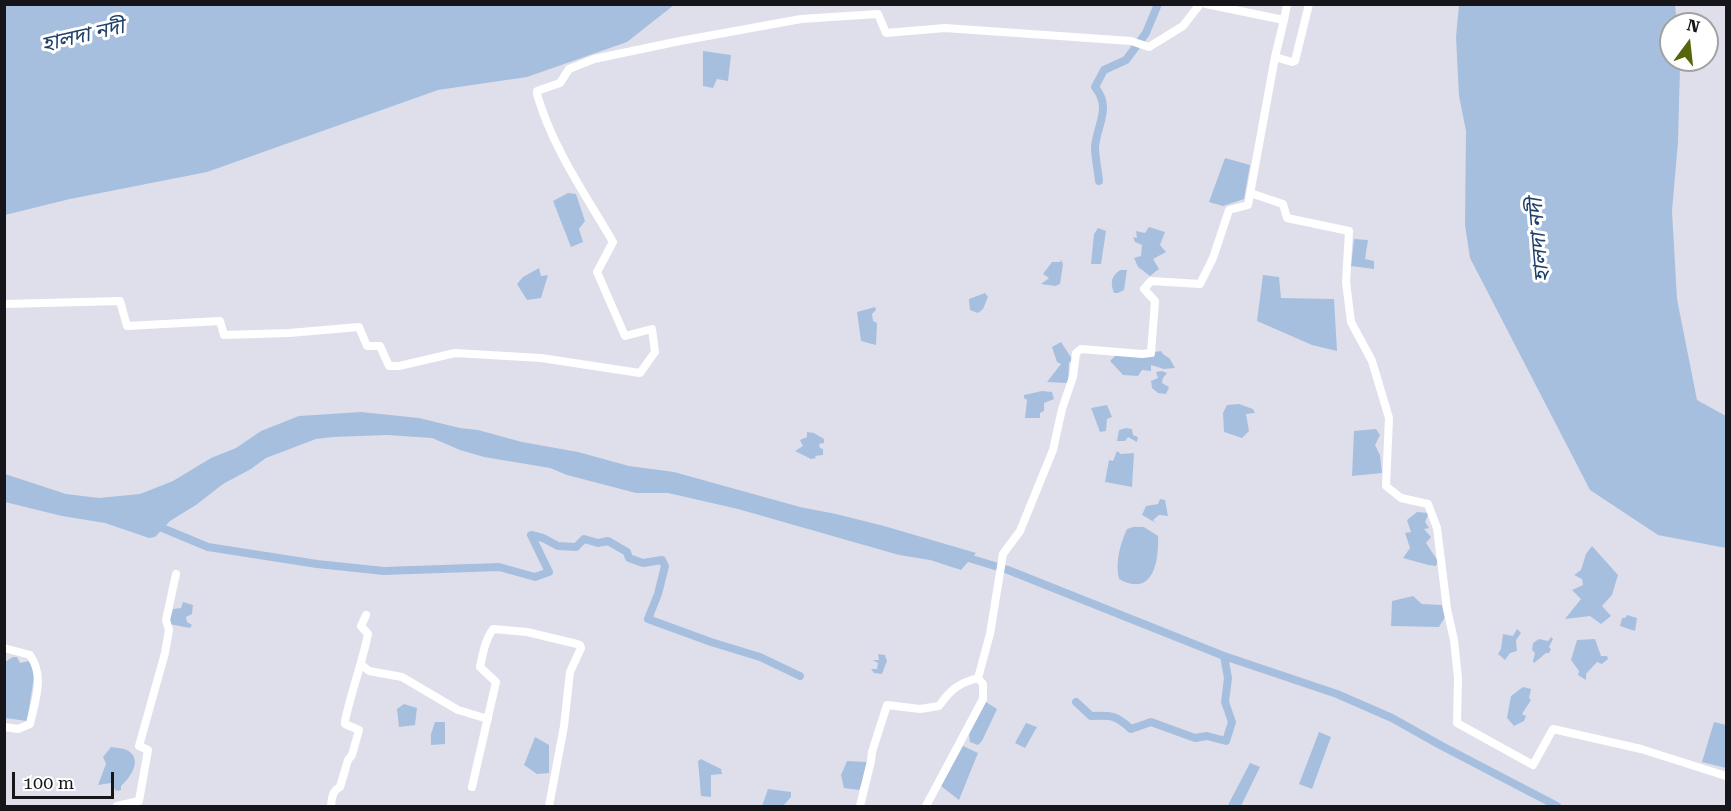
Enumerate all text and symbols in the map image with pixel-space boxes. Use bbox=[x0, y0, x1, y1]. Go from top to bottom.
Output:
north arrow bbox=[1659, 12, 1719, 72]
water label: হালদা নদী bbox=[39, 14, 127, 58]
text: N bbox=[1685, 15, 1702, 37]
water label: হালদা নদী bbox=[1523, 197, 1555, 283]
scale bar bbox=[15, 760, 117, 798]
text: 100 m bbox=[23, 772, 74, 793]

